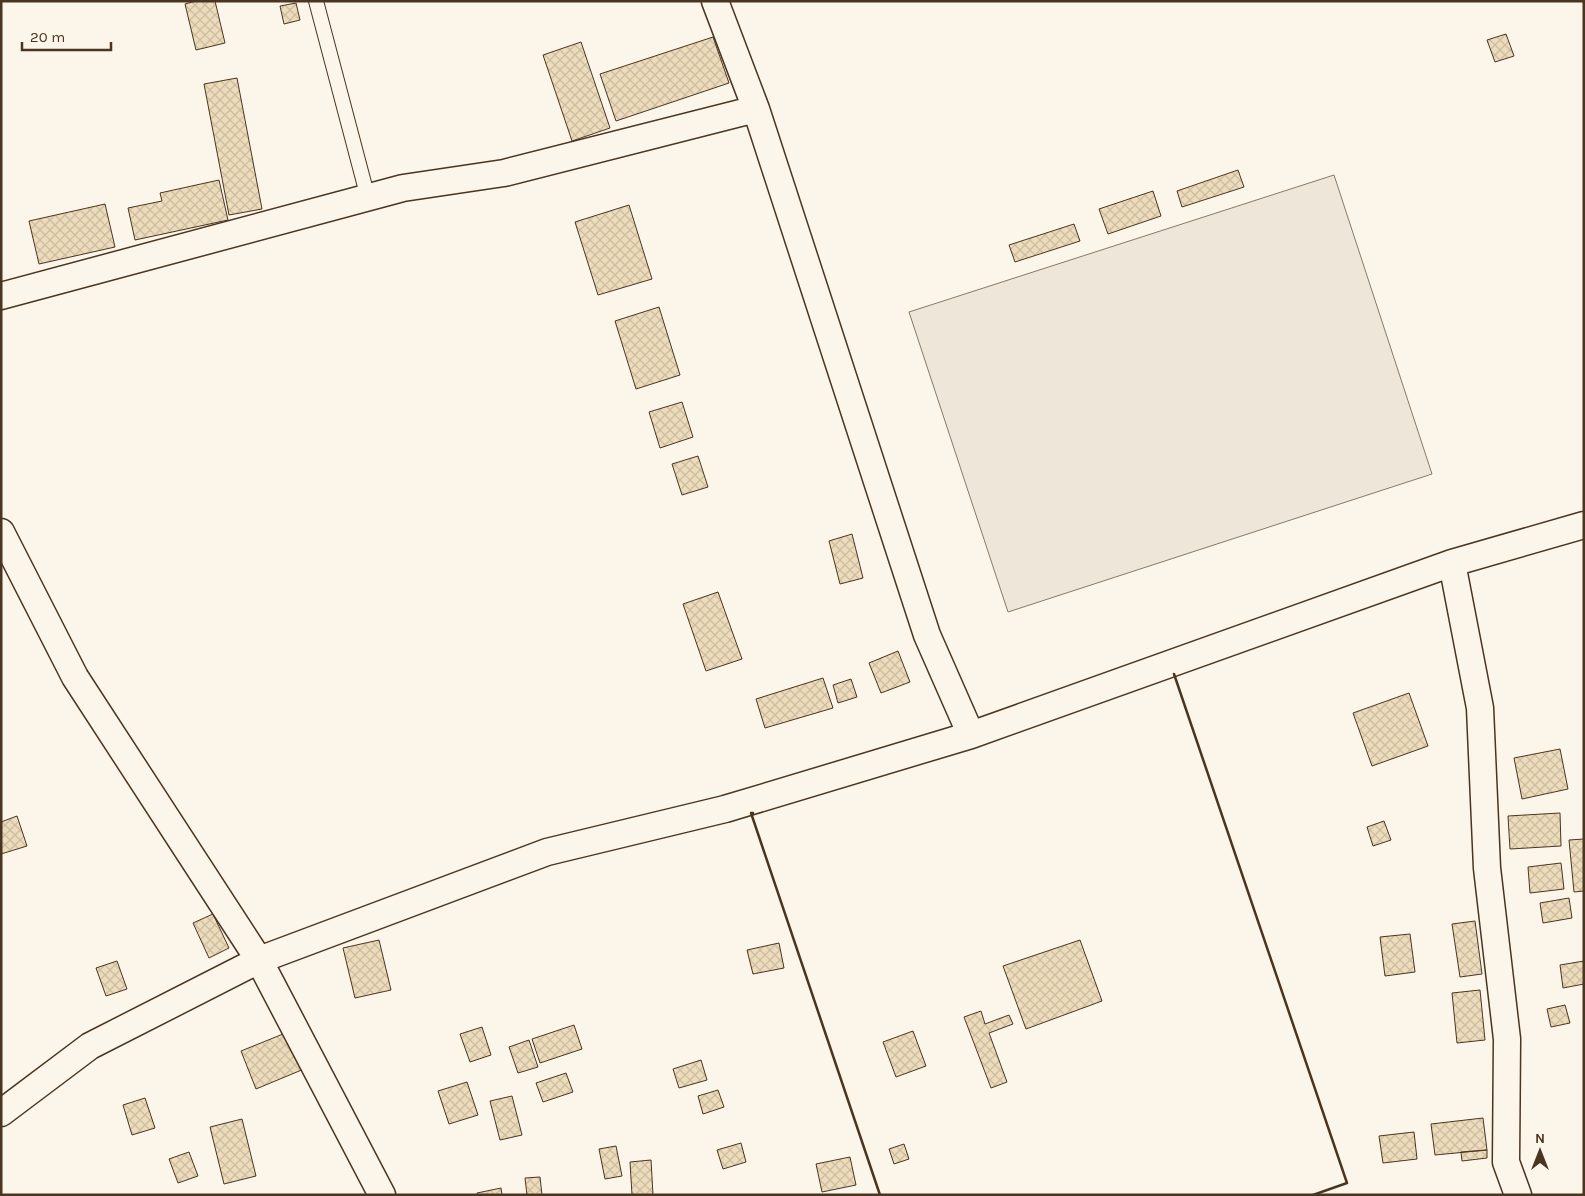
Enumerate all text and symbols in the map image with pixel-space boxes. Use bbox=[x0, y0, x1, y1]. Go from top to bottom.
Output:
scale bar bbox=[22, 20, 111, 52]
text: 20 m bbox=[30, 28, 65, 46]
north arrow bbox=[1515, 1126, 1565, 1176]
text: N bbox=[1535, 1130, 1545, 1147]

